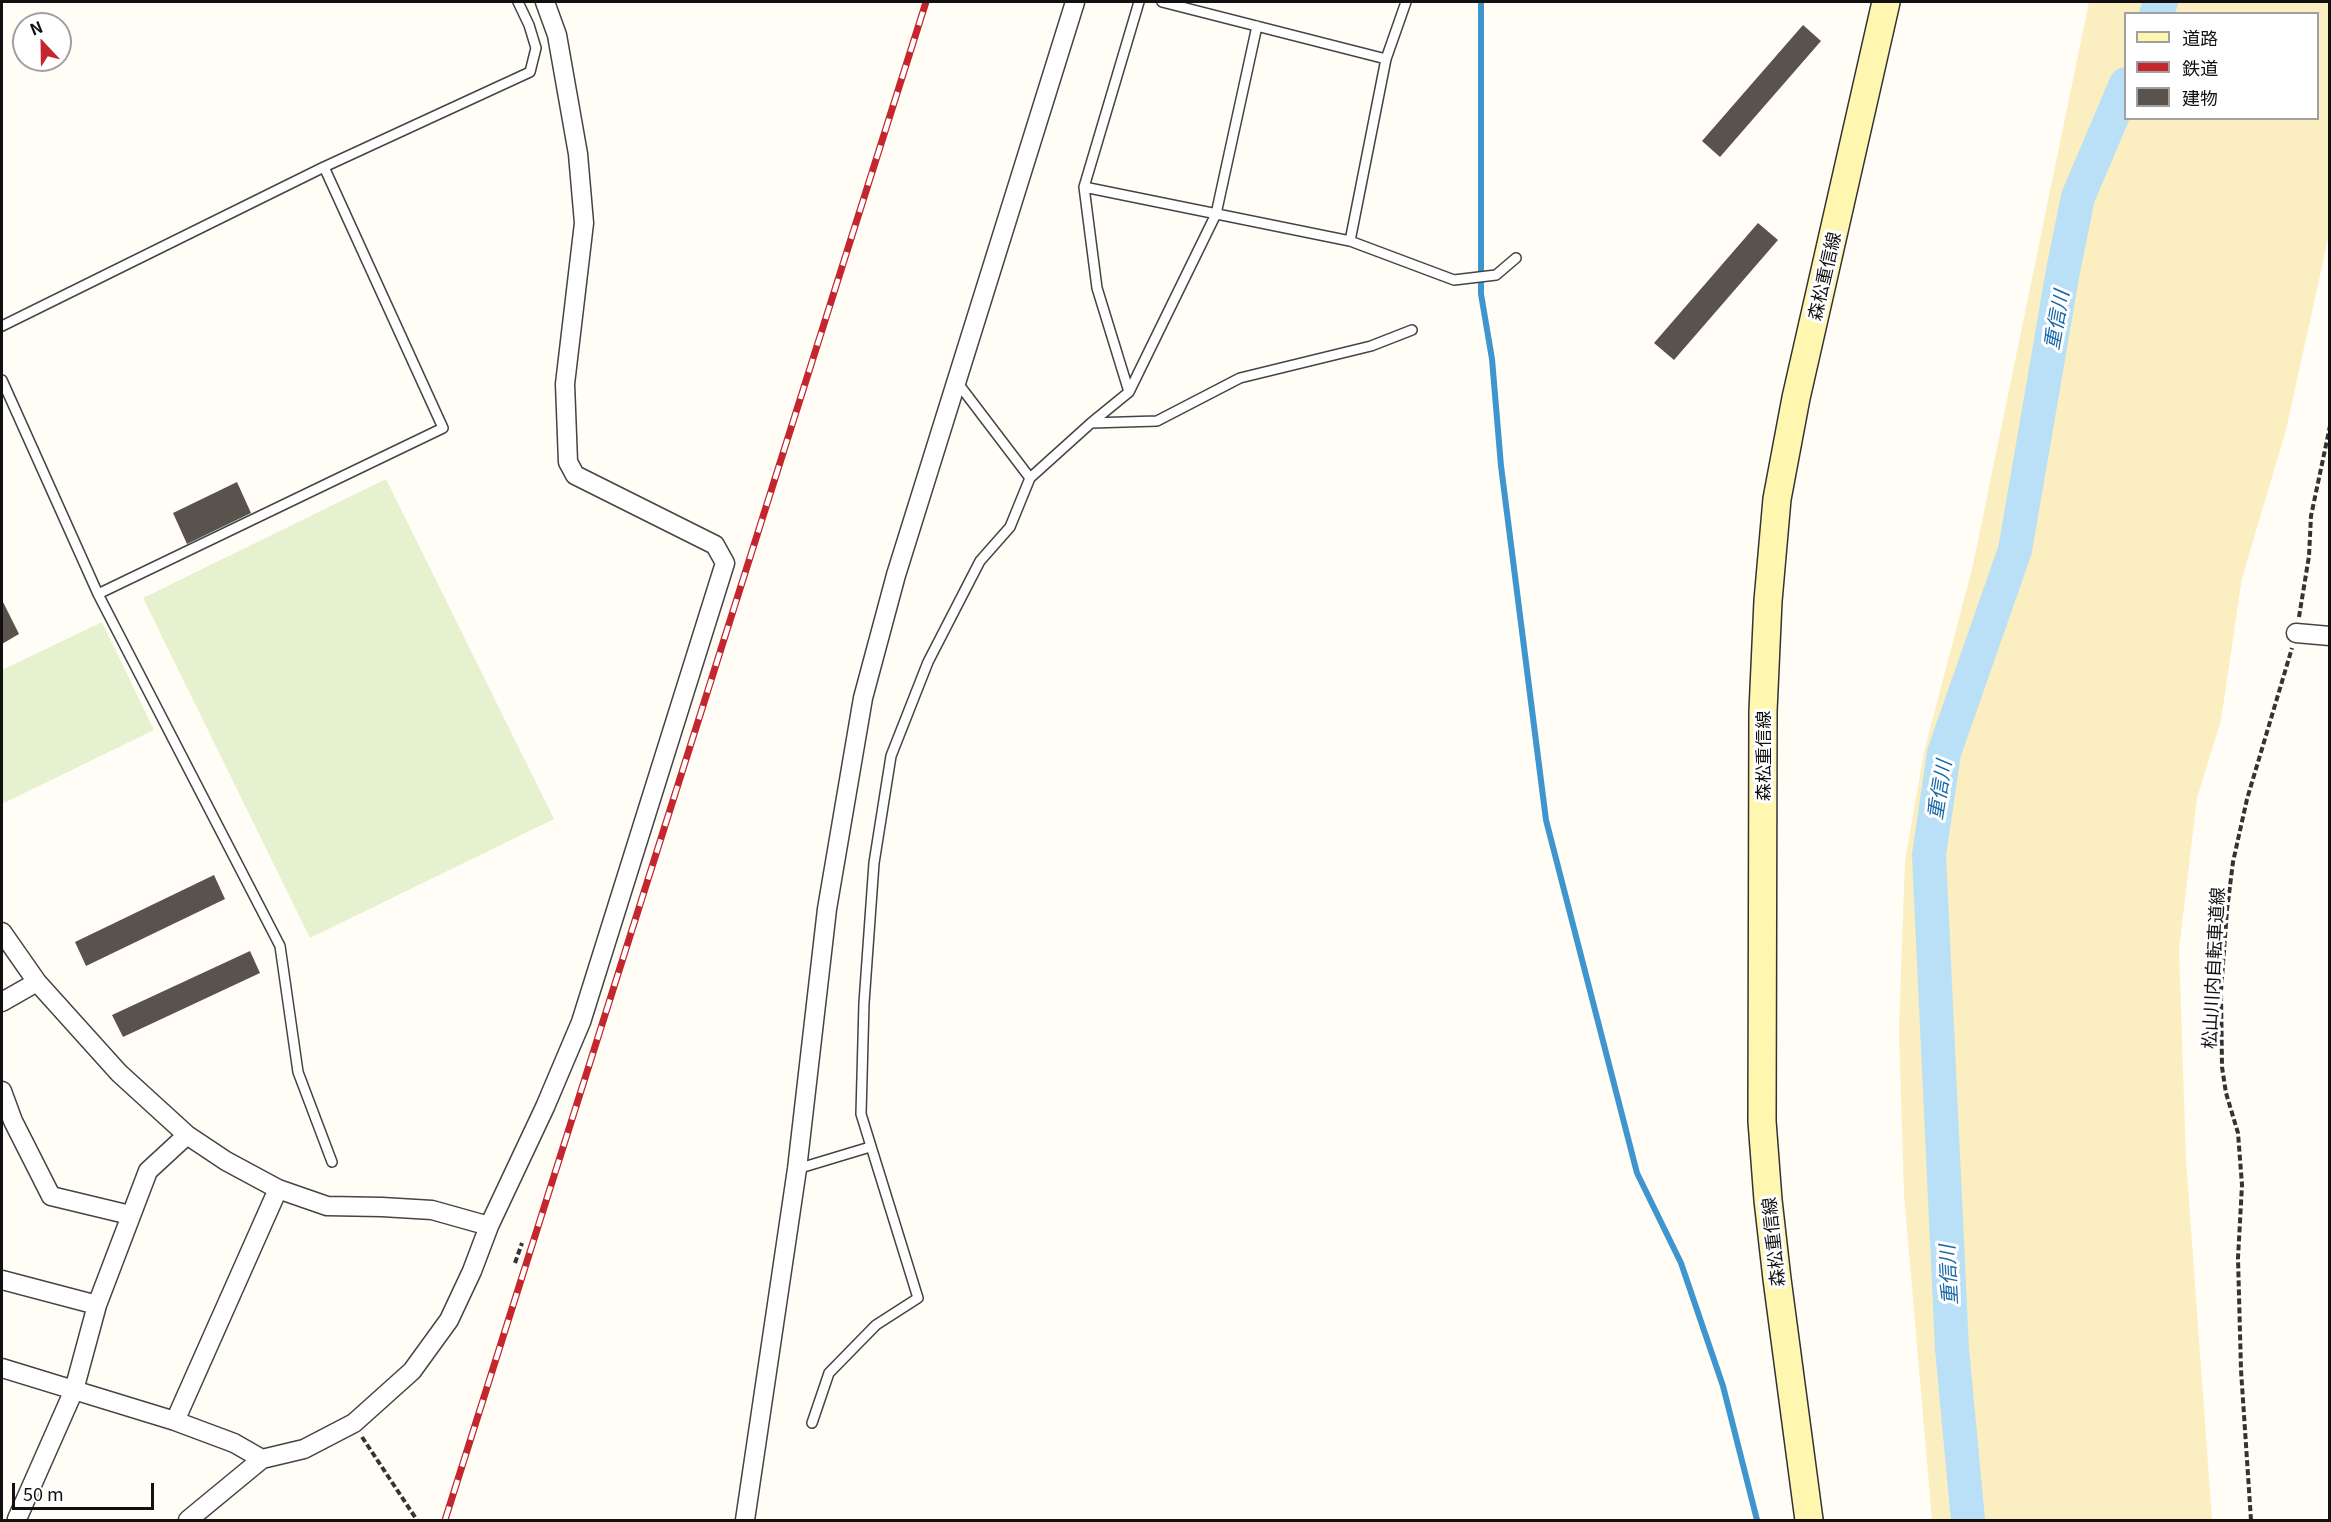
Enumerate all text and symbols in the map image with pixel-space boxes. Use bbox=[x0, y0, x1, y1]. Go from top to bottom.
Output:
north arrow bbox=[12, 12, 72, 72]
legend bbox=[2124, 12, 2319, 120]
text: N bbox=[26, 14, 46, 41]
text: 道路 bbox=[2182, 24, 2218, 50]
text: 鉄道 bbox=[2182, 54, 2218, 80]
text: 建物 bbox=[2182, 84, 2218, 110]
street label: 森松重信線 bbox=[1803, 230, 1845, 322]
water label: 重信川 bbox=[2039, 288, 2073, 352]
street label: 森松重信線 bbox=[1752, 711, 1774, 801]
water label: 重信川 bbox=[1922, 758, 1956, 822]
street label: 松山川内自転車道線 bbox=[2198, 887, 2228, 1049]
street label: 森松重信線 bbox=[1758, 1196, 1788, 1288]
water label: 重信川 bbox=[1934, 1244, 1962, 1306]
scale bar bbox=[15, 1471, 158, 1509]
text: 50 m bbox=[23, 1480, 64, 1506]

